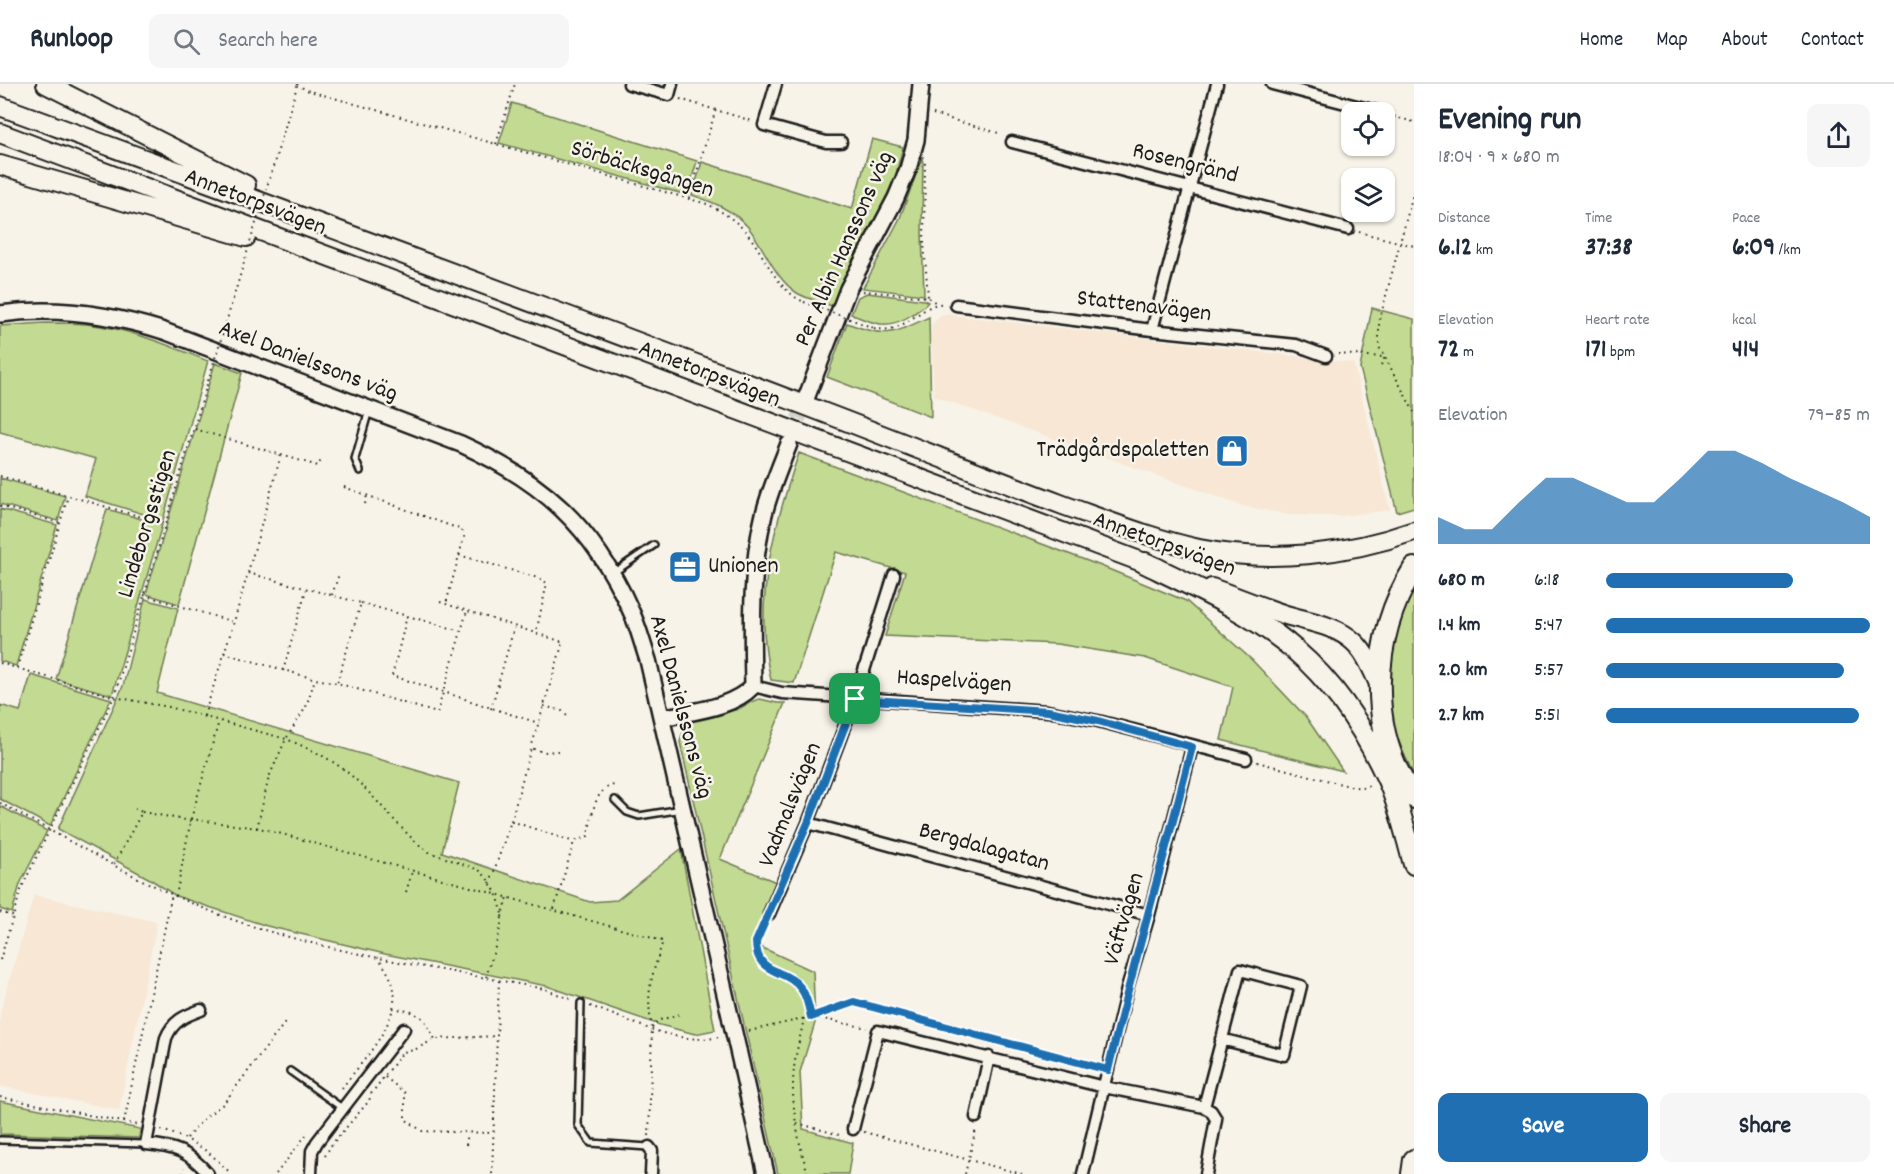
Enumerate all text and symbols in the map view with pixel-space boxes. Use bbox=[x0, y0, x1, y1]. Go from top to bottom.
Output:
search box bbox=[149, 14, 569, 68]
text: Runloop bbox=[30, 21, 113, 61]
icon: search bbox=[170, 25, 203, 58]
text: Search here bbox=[218, 26, 318, 57]
text: Home bbox=[1579, 26, 1623, 56]
text: Map bbox=[1656, 26, 1688, 56]
text: About bbox=[1721, 26, 1768, 56]
text: Contact bbox=[1801, 26, 1864, 56]
text: Evening run bbox=[1438, 98, 1582, 145]
map controls bbox=[1341, 102, 1395, 222]
button: locate bbox=[1341, 102, 1395, 156]
button: share bbox=[1807, 104, 1870, 167]
street label: Sörbäcksgången bbox=[566, 132, 718, 208]
street label: Rosengränd bbox=[1129, 134, 1241, 194]
text: 18:04 · 9 × 680 m bbox=[1438, 144, 1560, 172]
street label: Per Albin Hanssons väg bbox=[787, 146, 903, 352]
street label: Annetorpsvägen bbox=[179, 160, 331, 246]
button: layers bbox=[1341, 168, 1395, 222]
text: Distance bbox=[1438, 207, 1490, 230]
text: Time bbox=[1585, 207, 1612, 230]
text: Pace bbox=[1732, 207, 1760, 230]
text: 6.12 bbox=[1438, 230, 1472, 267]
text: 37:38 bbox=[1585, 230, 1633, 267]
text: 6:09 bbox=[1732, 230, 1775, 267]
text: km bbox=[1472, 239, 1493, 262]
text: /km bbox=[1775, 239, 1801, 262]
street label: Stattenavägen bbox=[1075, 282, 1213, 332]
text: Elevation bbox=[1438, 309, 1494, 332]
text: Heart rate bbox=[1585, 309, 1650, 332]
text: kcal bbox=[1732, 309, 1756, 332]
street label: Axel Danielssons väg bbox=[214, 312, 402, 412]
street label: Annetorpsvägen bbox=[633, 332, 785, 418]
text: 72 bbox=[1438, 332, 1459, 369]
text: 171 bbox=[1585, 332, 1606, 369]
text: 414 bbox=[1732, 332, 1759, 369]
text: m bbox=[1459, 341, 1474, 364]
text: bpm bbox=[1606, 341, 1635, 364]
text: Elevation bbox=[1438, 402, 1508, 430]
text: 79–85 m bbox=[1808, 402, 1870, 430]
shop icon: Trädgårdspaletten bbox=[1214, 433, 1250, 469]
place label: Trädgårdspaletten bbox=[1037, 434, 1209, 468]
street label: Lindeborgsstigen bbox=[109, 446, 187, 602]
street label: Annetorpsvägen bbox=[1088, 503, 1240, 587]
office icon: Unionen bbox=[667, 549, 703, 585]
place label: Unionen bbox=[708, 550, 778, 584]
text: 680 m bbox=[1438, 567, 1485, 595]
text: 6:18 bbox=[1534, 567, 1560, 595]
street label: Axel Danielssons väg bbox=[639, 611, 721, 803]
text: 1.4 km bbox=[1438, 612, 1481, 640]
text: 5:47 bbox=[1534, 612, 1563, 640]
text: 2.0 km bbox=[1438, 657, 1487, 685]
text: 5:57 bbox=[1534, 657, 1564, 685]
street label: Haspelvägen bbox=[895, 661, 1013, 703]
pin bbox=[829, 673, 880, 724]
icon: arrive bbox=[838, 682, 871, 715]
text: 2.7 km bbox=[1438, 702, 1484, 730]
text: 5:51 bbox=[1534, 702, 1560, 730]
street label: Vadmalsvägen bbox=[751, 738, 831, 872]
street label: Bergdalagatan bbox=[915, 814, 1053, 882]
street label: Väftvägen bbox=[1096, 869, 1154, 969]
button: Save bbox=[1438, 1093, 1648, 1162]
button: Share bbox=[1660, 1093, 1870, 1162]

